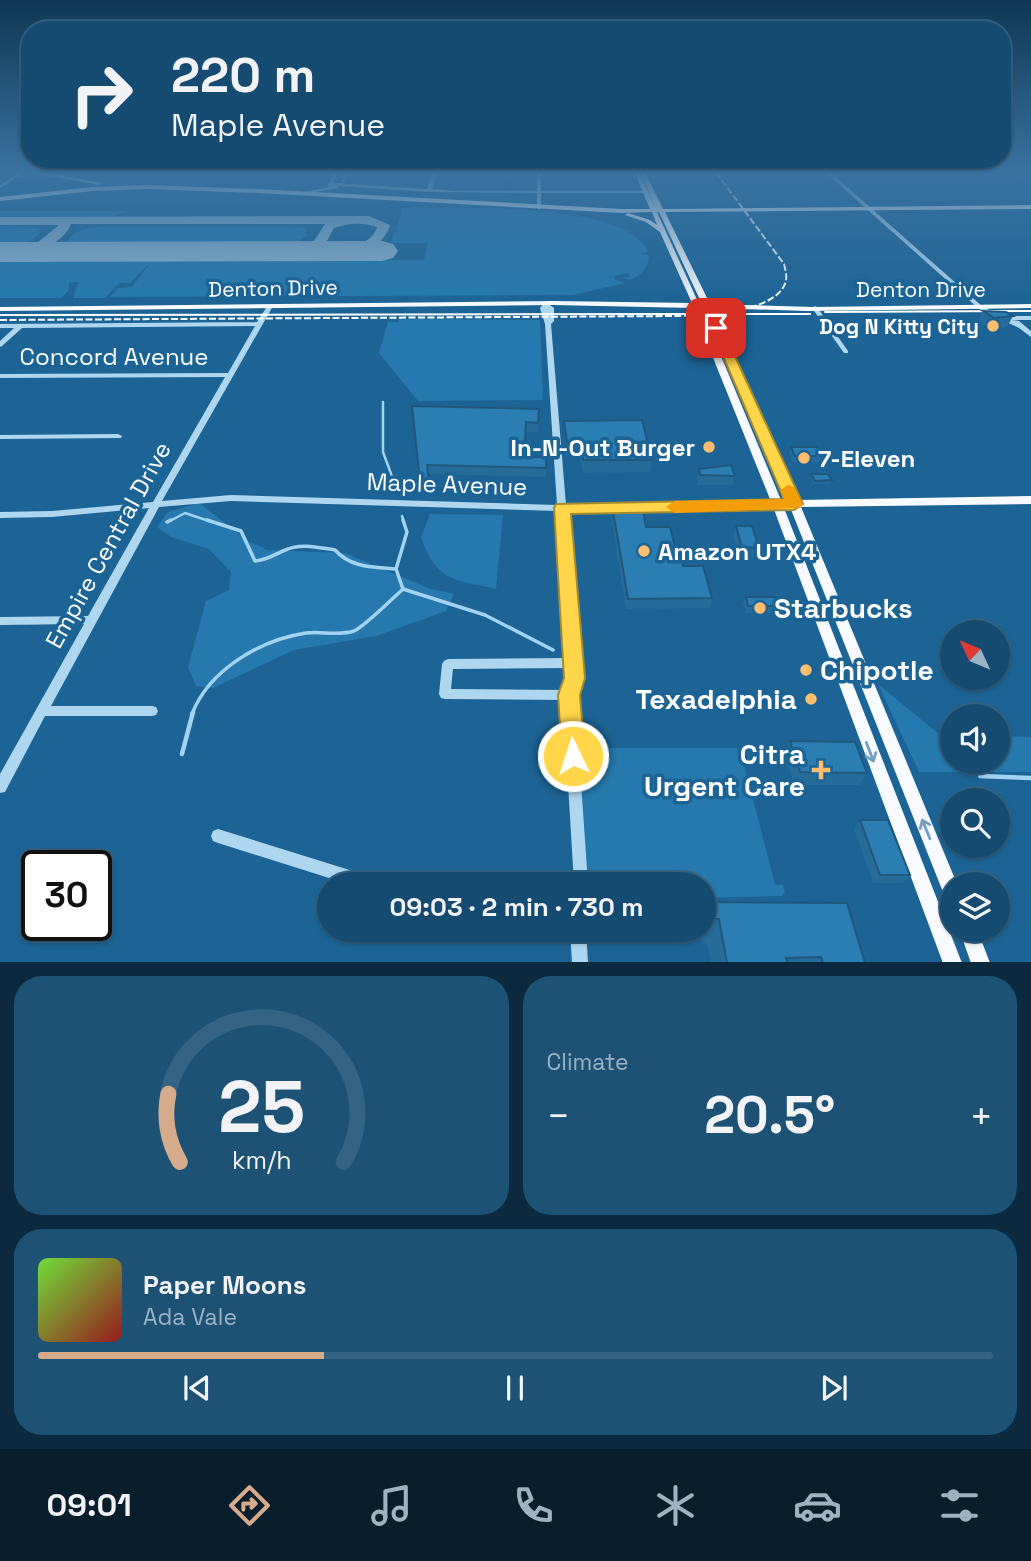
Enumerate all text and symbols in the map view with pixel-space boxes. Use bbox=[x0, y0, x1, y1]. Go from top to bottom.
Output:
text: 220 m bbox=[171, 44, 315, 106]
icon: right bbox=[56, 49, 147, 140]
text: Maple Avenue bbox=[171, 105, 385, 145]
street label: Denton Drive bbox=[208, 273, 338, 303]
street label: Denton Drive bbox=[856, 276, 986, 303]
pin bbox=[686, 298, 746, 358]
icon: arrive bbox=[697, 309, 735, 347]
place label: Dog N Kitty City bbox=[819, 313, 979, 340]
marker: Dog N Kitty City bbox=[985, 318, 1001, 334]
street label: Concord Avenue bbox=[20, 341, 208, 372]
place label: In-N-Out Burger bbox=[511, 432, 695, 463]
street label: Empire Central Drive bbox=[38, 436, 178, 654]
marker: In-N-Out Burger bbox=[701, 439, 717, 455]
place label: 7-Eleven bbox=[818, 443, 915, 474]
marker: 7-Eleven bbox=[796, 450, 812, 466]
street label: Maple Avenue bbox=[366, 466, 528, 502]
place label: Amazon UTX4 bbox=[658, 536, 816, 567]
marker: Amazon UTX4 bbox=[636, 543, 652, 559]
place label: Starbucks bbox=[774, 590, 913, 626]
marker: Starbucks bbox=[752, 600, 768, 616]
north arrow bbox=[940, 620, 1010, 690]
map controls bbox=[940, 620, 1010, 942]
place label: Chipotle bbox=[820, 652, 934, 688]
marker: Chipotle bbox=[798, 662, 814, 678]
place label: Texadelphia bbox=[635, 681, 797, 717]
marker: Texadelphia bbox=[803, 691, 819, 707]
button: sound bbox=[940, 704, 1010, 774]
position arrow bbox=[536, 719, 610, 793]
place label: Citra Urgent Care bbox=[644, 736, 805, 804]
one-way arrow bbox=[865, 740, 878, 762]
marker: Citra Urgent Care bbox=[811, 760, 831, 780]
button: search bbox=[940, 788, 1010, 858]
one-way arrow bbox=[919, 818, 932, 840]
speed limit sign: 30 bbox=[21, 850, 112, 941]
button: layers bbox=[940, 872, 1010, 942]
text: 09:03 · 2 min · 730 m bbox=[389, 890, 644, 924]
text: Climate bbox=[547, 1047, 629, 1077]
text: 25 bbox=[218, 1060, 305, 1153]
text: 20.5° bbox=[704, 1082, 835, 1148]
text: − bbox=[547, 1092, 570, 1140]
text: + bbox=[969, 1092, 993, 1140]
text: km/h bbox=[231, 1143, 291, 1175]
text: Paper Moons bbox=[143, 1268, 306, 1302]
text: Ada Vale bbox=[143, 1302, 237, 1332]
icon: previous bbox=[178, 1369, 216, 1407]
icon: pause bbox=[496, 1369, 534, 1407]
icon: next bbox=[815, 1369, 853, 1407]
icon: directions bbox=[225, 1481, 274, 1530]
icon: music bbox=[367, 1481, 416, 1530]
icon: phone bbox=[509, 1481, 558, 1530]
icon: climate bbox=[651, 1481, 700, 1530]
icon: car bbox=[793, 1481, 842, 1530]
icon: filters bbox=[935, 1481, 984, 1530]
text: 09:01 bbox=[47, 1485, 132, 1525]

